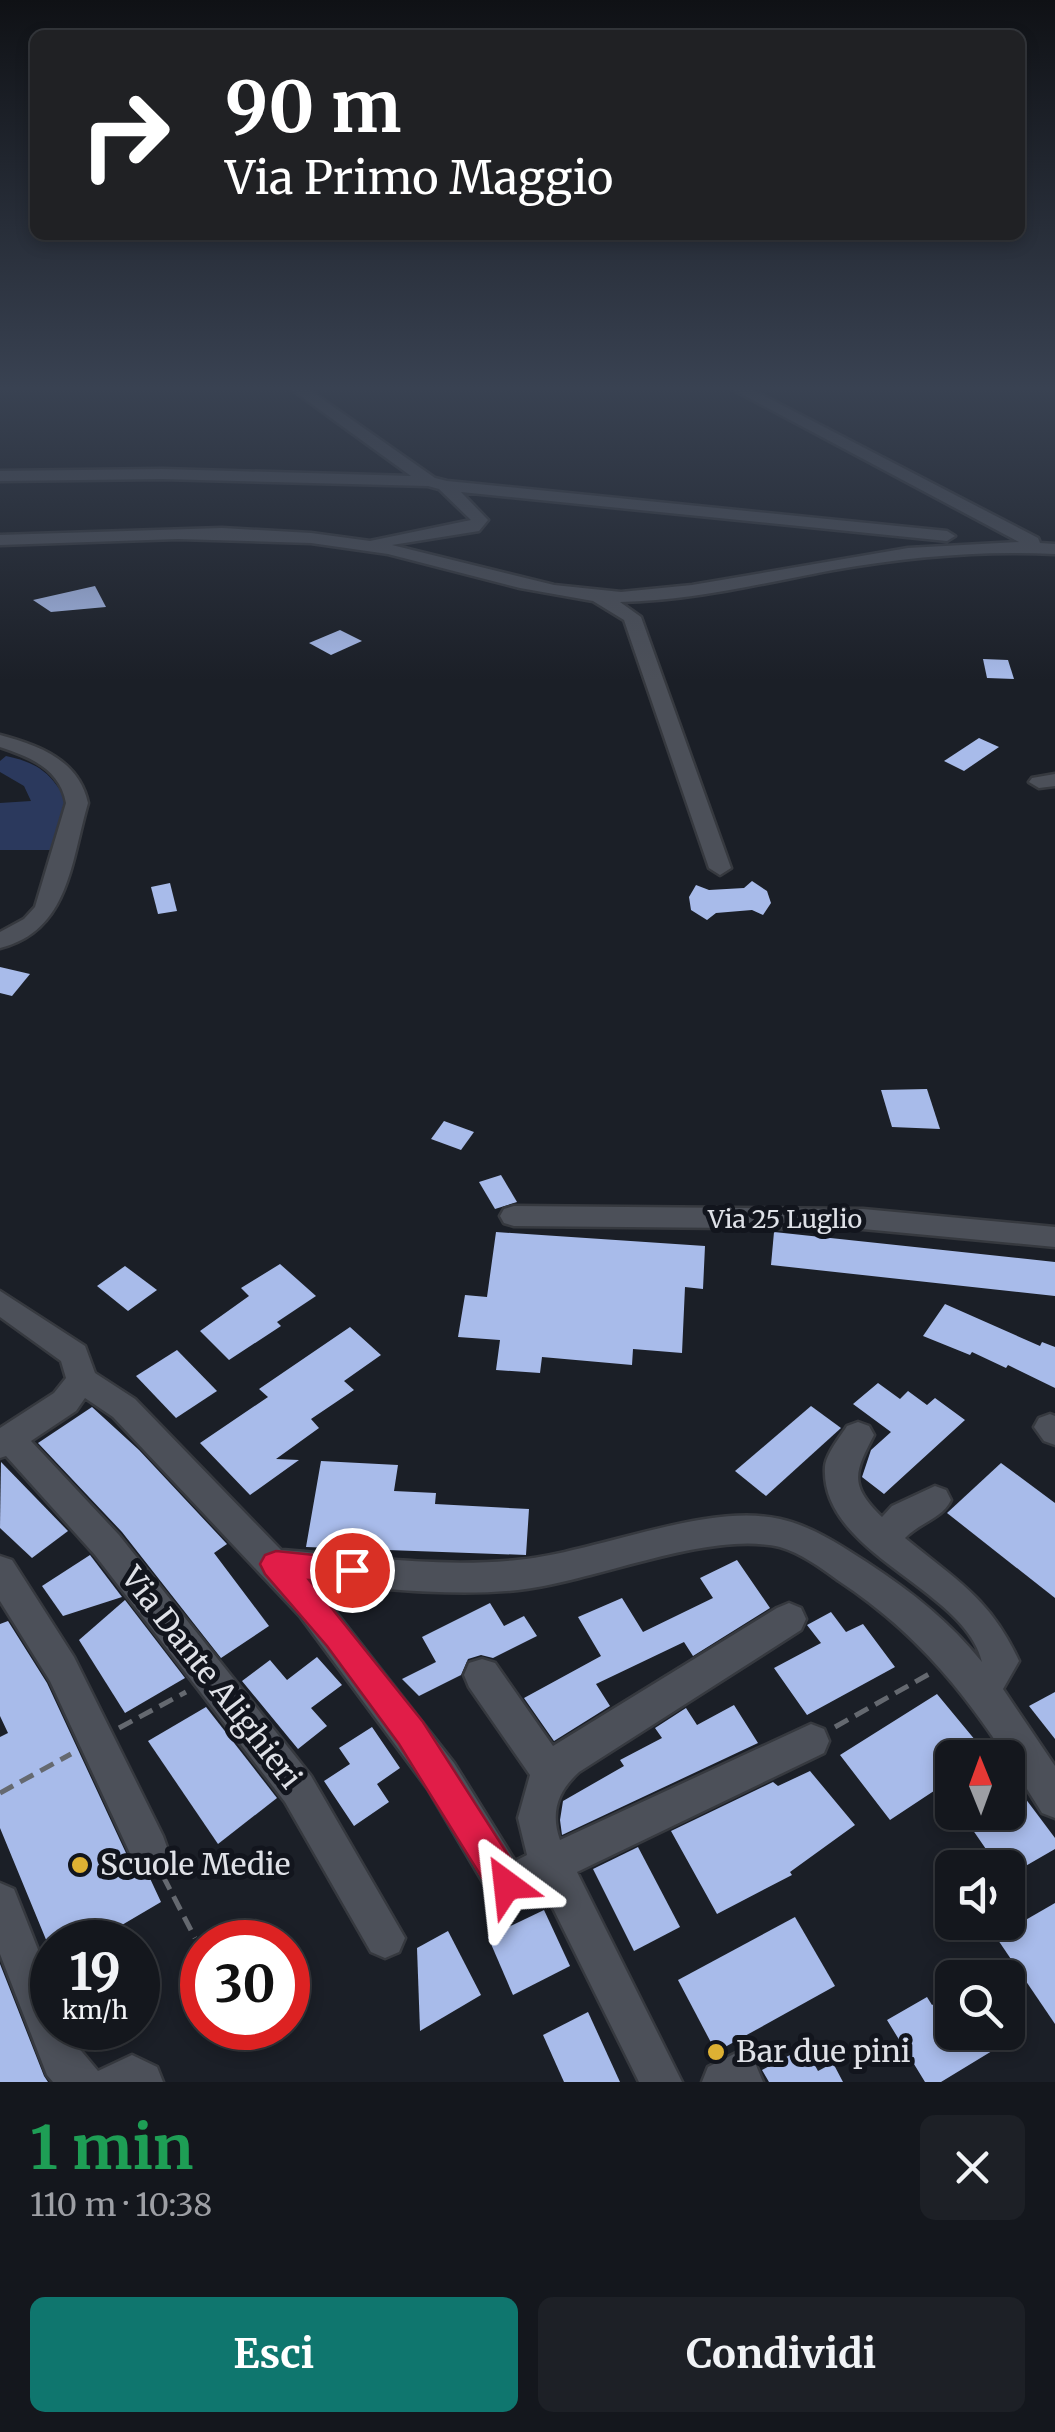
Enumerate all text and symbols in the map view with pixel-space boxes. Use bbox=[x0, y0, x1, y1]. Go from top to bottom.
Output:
text: 90 m bbox=[225, 63, 402, 151]
icon: right bbox=[60, 70, 190, 200]
text: Via Primo Maggio bbox=[225, 150, 613, 206]
street label: Via 25 Luglio bbox=[707, 1203, 862, 1235]
pin bbox=[310, 1528, 395, 1613]
icon: arrive bbox=[325, 1543, 380, 1598]
street label: Via Dante Alighieri bbox=[113, 1558, 310, 1796]
north arrow bbox=[935, 1740, 1025, 1830]
map controls bbox=[935, 1740, 1025, 2050]
position arrow bbox=[455, 1833, 559, 1937]
place label: Scuole Medie bbox=[100, 1845, 290, 1883]
button: sound bbox=[935, 1850, 1025, 1940]
marker: Scuole Medie bbox=[69, 1854, 91, 1876]
speed limit sign: 30 bbox=[180, 1920, 310, 2050]
text: 19 bbox=[69, 1941, 121, 2004]
button: search bbox=[935, 1960, 1025, 2050]
text: km/h bbox=[62, 1994, 128, 2026]
place label: Bar due pini bbox=[736, 2032, 911, 2070]
marker: Bar due pini bbox=[705, 2041, 727, 2063]
text: 1 min bbox=[30, 2110, 193, 2185]
button: close bbox=[920, 2115, 1025, 2220]
text: 110 m · 10:38 bbox=[30, 2185, 212, 2225]
button: Esci bbox=[30, 2297, 518, 2412]
button: Condividi bbox=[538, 2297, 1025, 2412]

